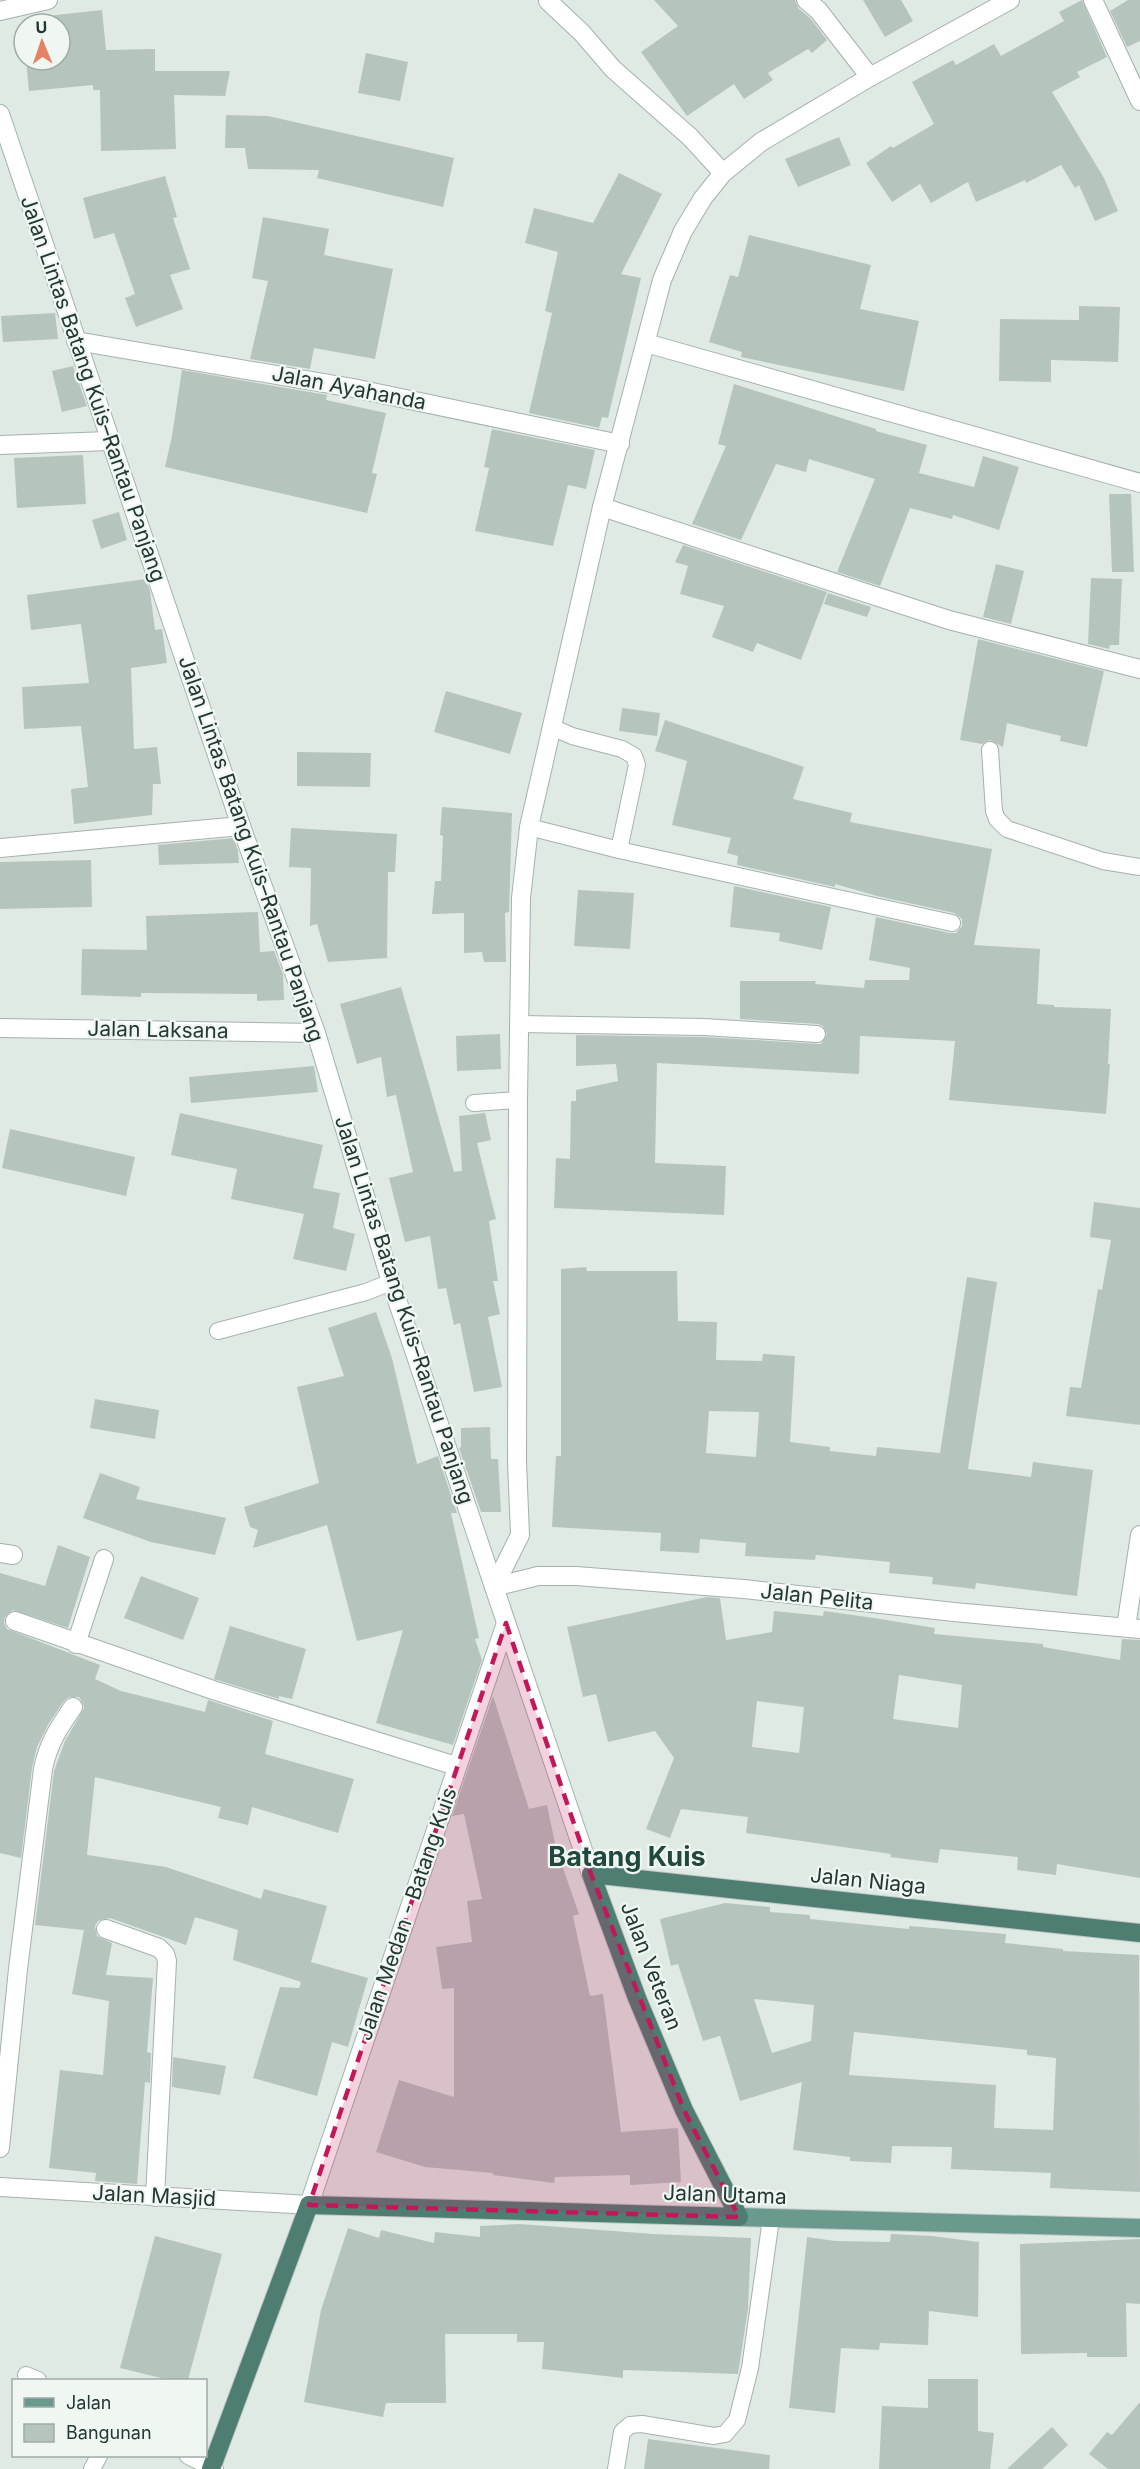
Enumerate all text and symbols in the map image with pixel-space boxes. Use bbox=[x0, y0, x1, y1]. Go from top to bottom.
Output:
north arrow bbox=[12, 12, 72, 72]
text: U bbox=[35, 17, 48, 37]
street label: Jalan Lintas Batang Kuis–Rantau Panjang bbox=[15, 193, 171, 585]
street label: Jalan Ayahanda bbox=[270, 360, 428, 415]
street label: Jalan Lintas Batang Kuis–Rantau Panjang bbox=[173, 653, 329, 1045]
street label: Jalan Laksana bbox=[87, 1016, 229, 1043]
street label: Jalan Lintas Batang Kuis–Rantau Panjang bbox=[330, 1113, 479, 1507]
street label: Jalan Pelita bbox=[759, 1578, 875, 1615]
street label: Jalan Medan - Batang Kuis bbox=[351, 1784, 462, 2044]
district label: Batang Kuis bbox=[548, 1840, 706, 1873]
street label: Jalan Niaga bbox=[809, 1862, 927, 1899]
street label: Jalan Veteran bbox=[615, 1898, 687, 2034]
street label: Jalan Masjid bbox=[92, 2180, 217, 2211]
street label: Jalan Utama bbox=[663, 2180, 787, 2209]
legend bbox=[12, 2379, 207, 2457]
text: Jalan bbox=[66, 2392, 111, 2413]
text: Bangunan bbox=[66, 2422, 152, 2443]

